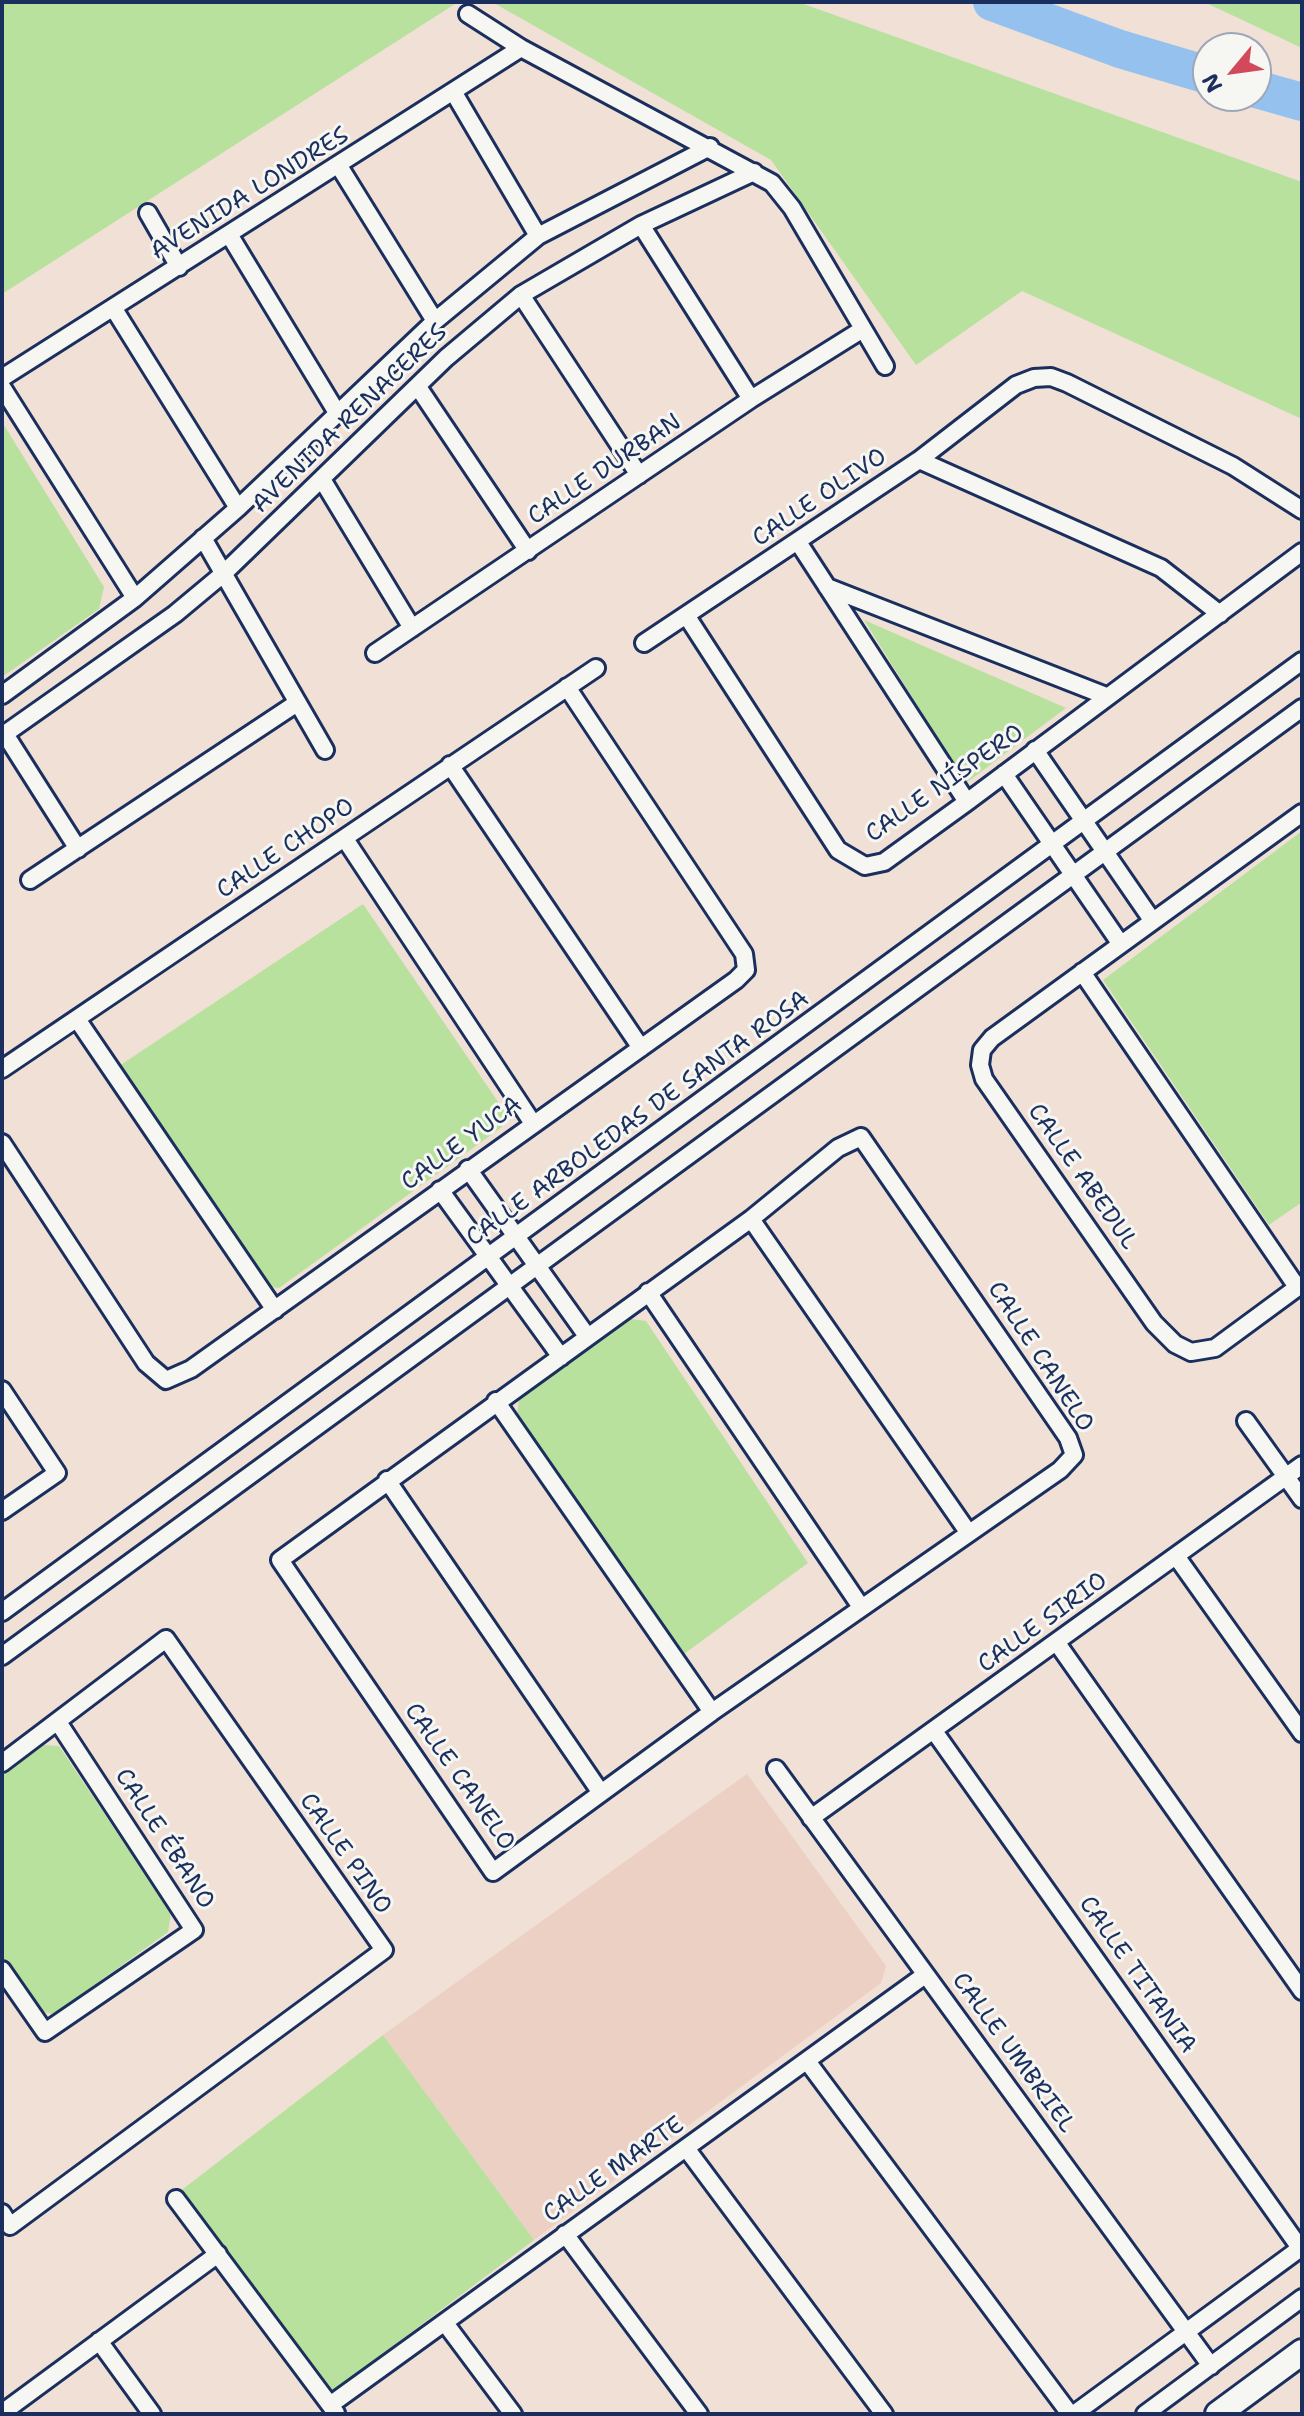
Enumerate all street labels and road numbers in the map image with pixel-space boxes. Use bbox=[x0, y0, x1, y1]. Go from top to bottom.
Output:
street label: AVENIDA LONDRES bbox=[146, 121, 354, 267]
street label: AVENIDA RENACERES bbox=[247, 318, 453, 520]
street label: CALLE DURBAN bbox=[523, 408, 687, 532]
street label: CALLE OLIVO bbox=[748, 443, 892, 553]
street label: CALLE NÍSPERO bbox=[861, 719, 1029, 849]
street label: CALLE CHOPO bbox=[212, 792, 360, 906]
street label: CALLE ARBOLEDAS DE SANTA ROSA bbox=[461, 985, 815, 1253]
street label: CALLE YUCA bbox=[396, 1091, 528, 1197]
street label: CALLE ABEDUL bbox=[1021, 1098, 1143, 1256]
street label: CALLE CANELO bbox=[981, 1277, 1099, 1437]
street label: CALLE SIRIO bbox=[973, 1567, 1113, 1679]
street label: CALLE CANELO bbox=[398, 1698, 520, 1856]
street label: CALLE ÉBANO bbox=[108, 1763, 220, 1915]
street label: CALLE PINO bbox=[293, 1788, 397, 1920]
street label: CALLE TITANIA bbox=[1072, 1891, 1202, 2059]
street label: CALLE UMBRIEL bbox=[945, 1967, 1081, 2139]
street label: CALLE MARTE bbox=[538, 2111, 690, 2229]

